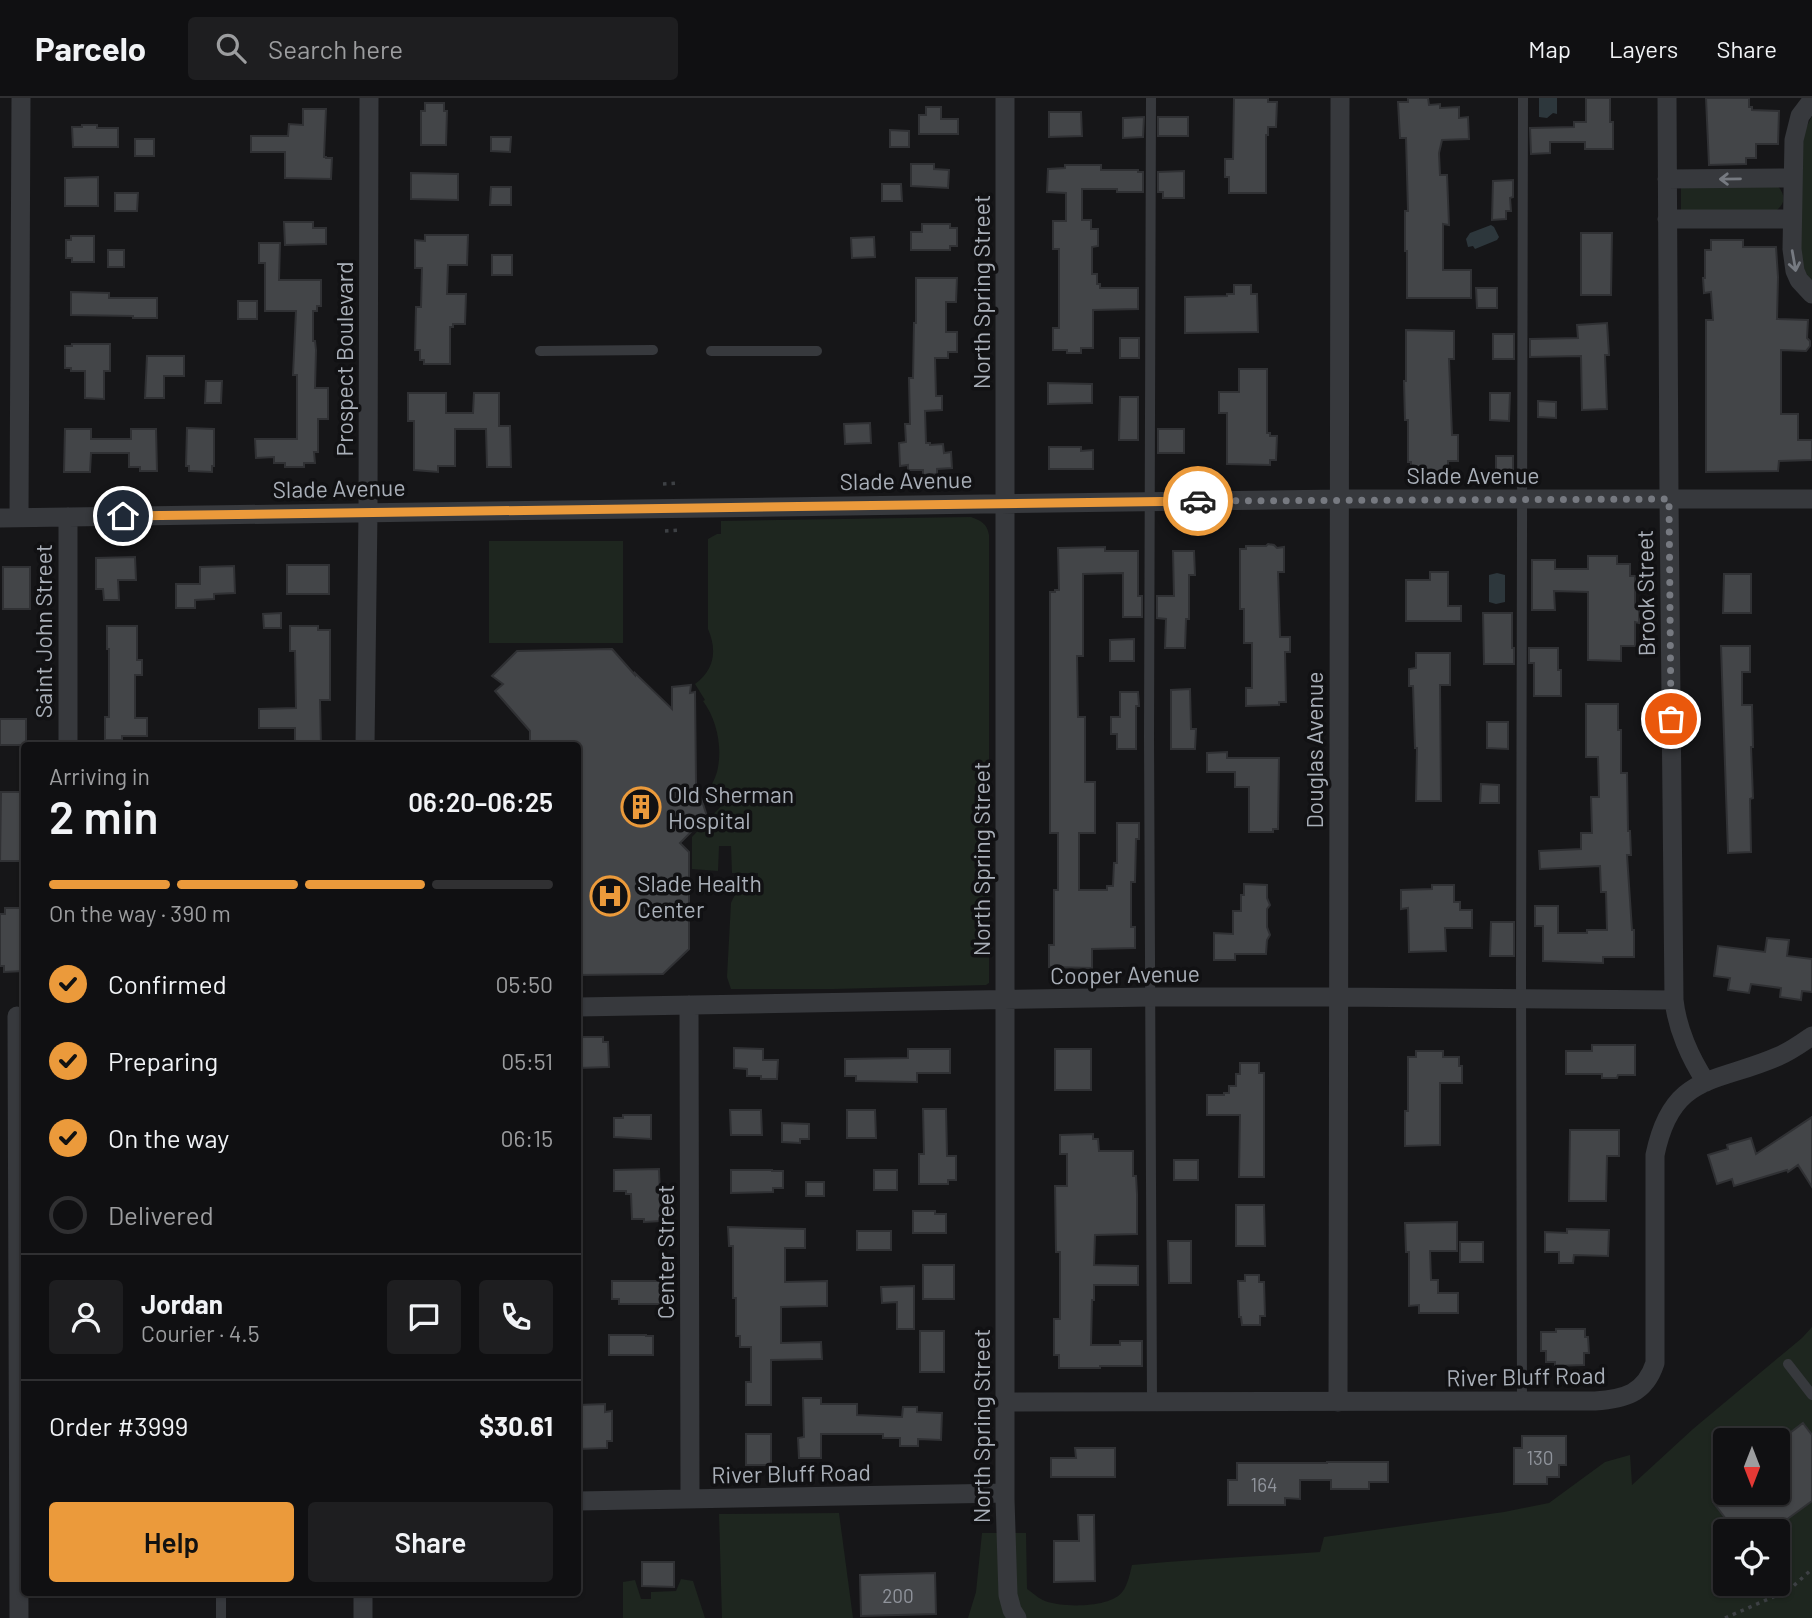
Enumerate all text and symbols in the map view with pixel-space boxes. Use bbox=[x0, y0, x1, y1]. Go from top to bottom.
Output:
search box bbox=[188, 17, 678, 80]
text: Parcelo bbox=[35, 28, 146, 68]
icon: search bbox=[212, 29, 250, 67]
text: Search here bbox=[268, 33, 403, 64]
text: Map bbox=[1528, 34, 1571, 63]
text: Layers bbox=[1609, 34, 1678, 63]
text: Share bbox=[1716, 34, 1777, 63]
one-way arrow bbox=[1719, 172, 1742, 185]
street label: North Spring Street bbox=[967, 195, 995, 389]
one-way arrow bbox=[1788, 249, 1801, 272]
street label: Prospect Boulevard bbox=[330, 262, 358, 456]
street label: Slade Avenue bbox=[1407, 461, 1540, 489]
street label: Slade Avenue bbox=[839, 465, 973, 495]
courier bbox=[1163, 466, 1233, 536]
street label: Slade Avenue bbox=[272, 473, 406, 503]
icon: car bbox=[1179, 482, 1217, 520]
pin bbox=[93, 486, 153, 546]
icon: home bbox=[104, 497, 142, 535]
street label: Brook Street bbox=[1630, 529, 1660, 657]
street label: Saint John Street bbox=[29, 544, 57, 718]
street label: Douglas Avenue bbox=[1300, 671, 1328, 829]
pin bbox=[1641, 689, 1701, 749]
icon: bag bbox=[1652, 700, 1690, 738]
text: Arriving in bbox=[49, 762, 150, 790]
street label: North Spring Street bbox=[967, 762, 995, 956]
place label: Old Sherman Hospital bbox=[668, 780, 794, 834]
text: 06:20–06:25 bbox=[408, 786, 553, 817]
building icon: Old Sherman Hospital bbox=[620, 786, 662, 828]
text: 2 min bbox=[49, 788, 158, 843]
place label: Slade Health Center bbox=[637, 869, 762, 923]
hospital icon: Slade Health Center bbox=[589, 875, 631, 917]
text: On the way · 390 m bbox=[49, 899, 231, 927]
street label: Cooper Avenue bbox=[1050, 959, 1200, 989]
icon: check bbox=[49, 965, 87, 1003]
text: Confirmed bbox=[108, 968, 227, 999]
text: 05:50 bbox=[496, 970, 553, 998]
icon: check bbox=[49, 1042, 87, 1080]
text: Preparing bbox=[108, 1045, 218, 1076]
text: 05:51 bbox=[501, 1047, 553, 1075]
icon: check bbox=[49, 1119, 87, 1157]
text: On the way bbox=[108, 1122, 229, 1153]
text: 06:15 bbox=[500, 1124, 553, 1152]
street label: Center Street bbox=[651, 1185, 679, 1319]
text: Delivered bbox=[108, 1199, 214, 1230]
button: person bbox=[49, 1280, 123, 1354]
button: chat bbox=[387, 1280, 461, 1354]
button: phone bbox=[479, 1280, 553, 1354]
text: Jordan bbox=[141, 1288, 223, 1319]
text: Courier · 4.5 bbox=[141, 1319, 260, 1347]
street label: North Spring Street bbox=[967, 1329, 995, 1523]
street label: River Bluff Road bbox=[1446, 1361, 1606, 1391]
text: Order #3999 bbox=[49, 1410, 188, 1441]
text: $30.61 bbox=[479, 1410, 553, 1441]
north arrow bbox=[1713, 1428, 1790, 1505]
map controls bbox=[1713, 1428, 1790, 1596]
house number: 130 bbox=[1526, 1446, 1554, 1469]
street label: River Bluff Road bbox=[711, 1458, 871, 1488]
house number: 164 bbox=[1251, 1473, 1277, 1496]
button: Help bbox=[49, 1502, 294, 1582]
button: Share bbox=[308, 1502, 553, 1582]
button: locate bbox=[1713, 1519, 1790, 1596]
house number: 200 bbox=[882, 1584, 914, 1607]

